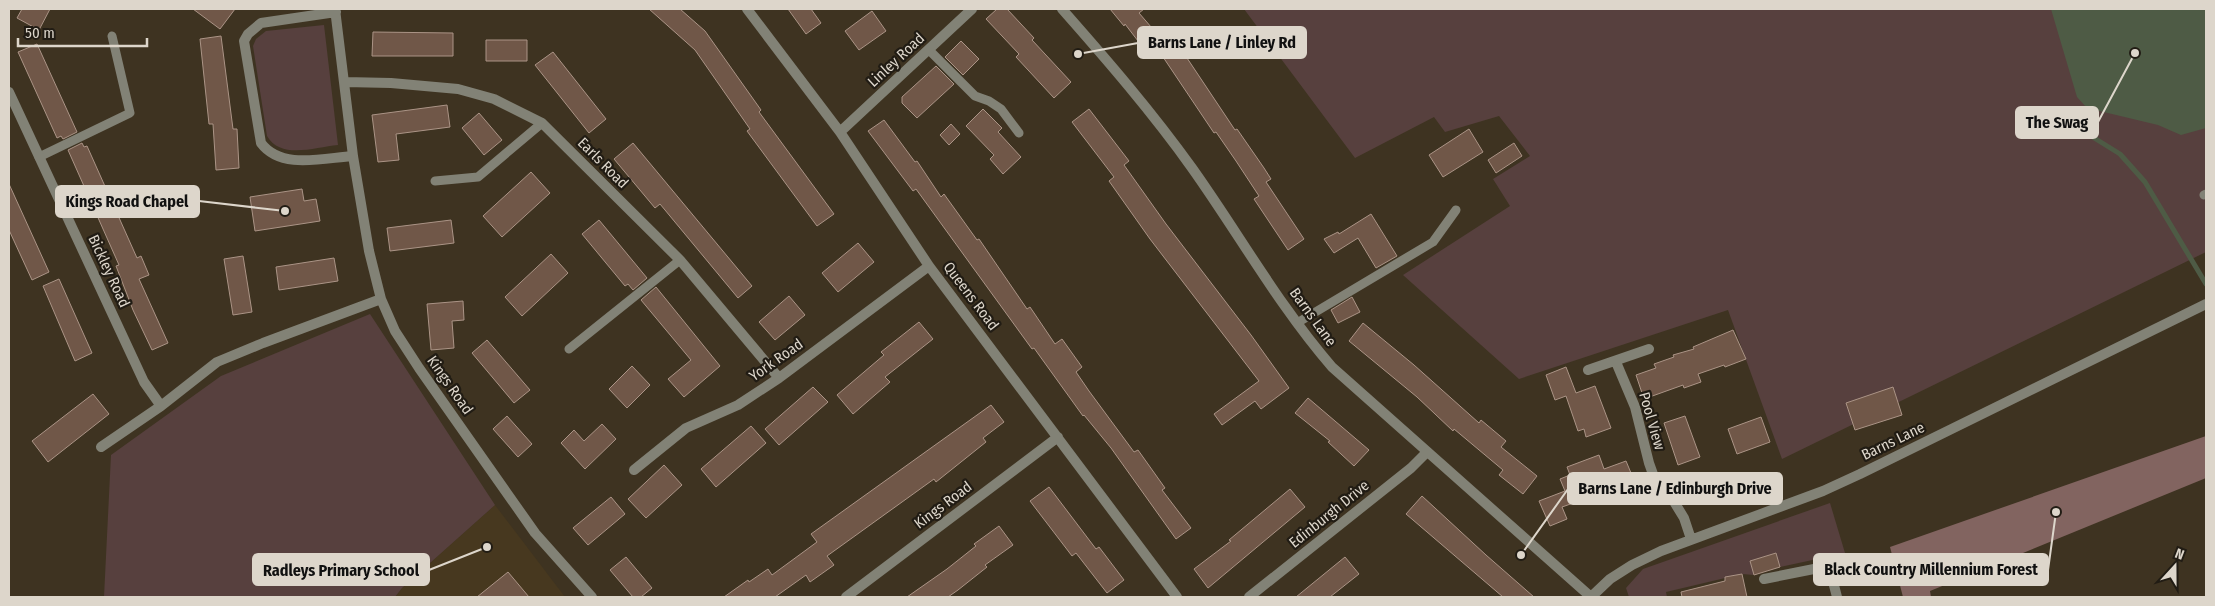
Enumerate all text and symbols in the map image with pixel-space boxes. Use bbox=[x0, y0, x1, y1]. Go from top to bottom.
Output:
scale bar bbox=[18, 15, 146, 47]
text: 50 m bbox=[25, 24, 55, 42]
callout: Barns Lane / Linley Rd bbox=[1138, 27, 1306, 58]
street label: Linley Road bbox=[864, 29, 928, 91]
text: Barns Lane / Linley Rd bbox=[1148, 33, 1296, 52]
callout: The Swag bbox=[2016, 107, 2098, 138]
text: The Swag bbox=[2026, 113, 2088, 132]
street label: Earls Road bbox=[574, 134, 632, 192]
callout: Kings Road Chapel bbox=[56, 186, 199, 217]
text: Kings Road Chapel bbox=[66, 192, 189, 211]
street label: Bickley Road bbox=[84, 232, 134, 310]
street label: Queens Road bbox=[939, 258, 1003, 334]
street label: Barns Lane bbox=[1286, 284, 1340, 350]
street label: York Road bbox=[746, 335, 806, 385]
street label: Kings Road bbox=[423, 352, 477, 418]
street label: Pool View bbox=[1635, 390, 1669, 452]
street label: Barns Lane bbox=[1859, 418, 1927, 464]
callout: Barns Lane / Edinburgh Drive bbox=[1568, 473, 1782, 504]
street label: Edinburgh Drive bbox=[1285, 476, 1373, 552]
street label: Kings Road bbox=[911, 477, 975, 533]
text: Barns Lane / Edinburgh Drive bbox=[1578, 479, 1772, 498]
north arrow bbox=[2150, 541, 2200, 591]
text: N bbox=[2173, 545, 2186, 564]
callout: Radleys Primary School bbox=[253, 554, 429, 585]
callout: Black Country Millennium Forest bbox=[1814, 554, 2048, 585]
text: Black Country Millennium Forest bbox=[1824, 560, 2038, 579]
text: Radleys Primary School bbox=[263, 561, 420, 580]

